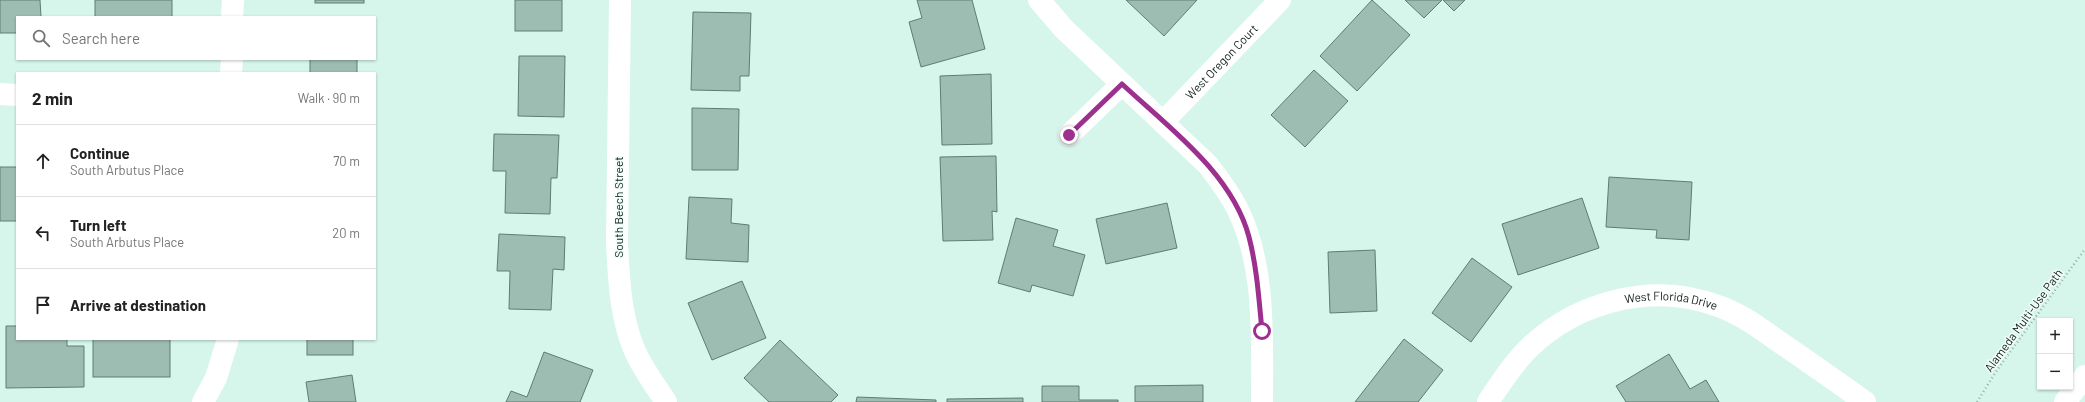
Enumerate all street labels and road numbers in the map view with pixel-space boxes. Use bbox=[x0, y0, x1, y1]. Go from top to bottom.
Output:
street label: West Oregon Court bbox=[1182, 21, 1260, 102]
street label: South Beech Street bbox=[611, 156, 625, 258]
street label: Alameda Multi-Use Path bbox=[1981, 266, 2065, 374]
street label: West Florida Drive bbox=[1623, 288, 1720, 312]

